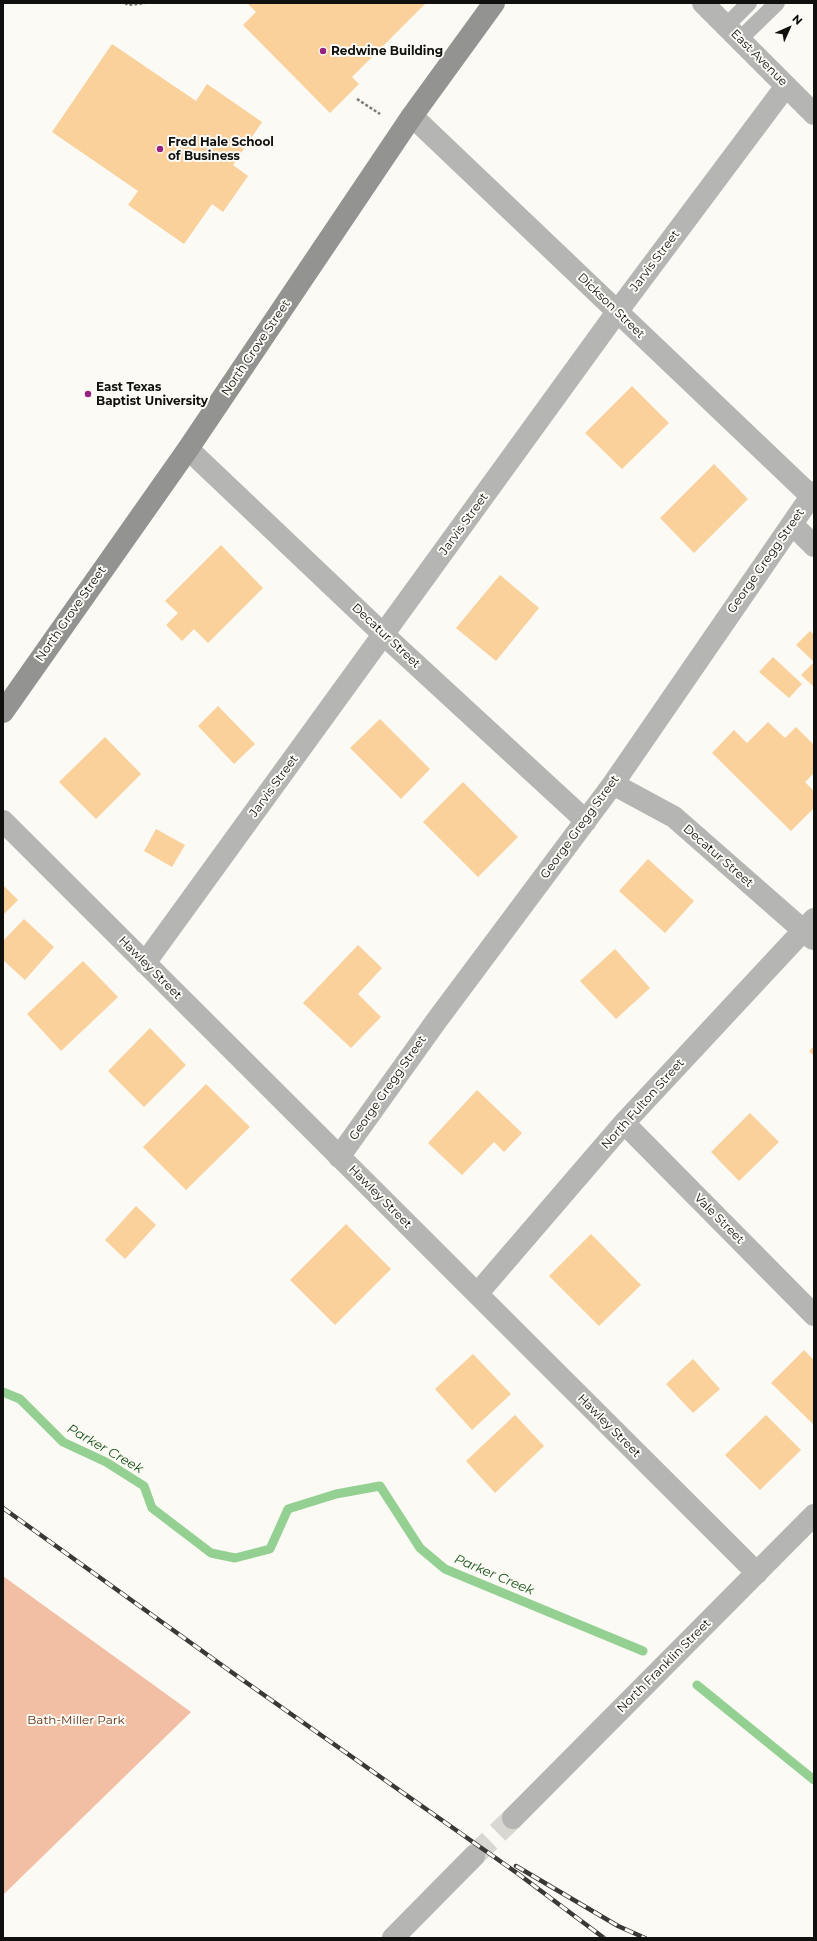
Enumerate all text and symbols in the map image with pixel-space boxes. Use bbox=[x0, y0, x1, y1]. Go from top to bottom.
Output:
north arrow bbox=[769, 8, 809, 48]
text: N bbox=[789, 11, 806, 28]
street label: East Avenue bbox=[728, 27, 790, 89]
place label: Redwine Building bbox=[331, 44, 443, 58]
marker: Redwine Building bbox=[318, 46, 328, 56]
place label: Fred Hale School of Business bbox=[168, 135, 274, 163]
marker: Fred Hale School of Business bbox=[155, 144, 165, 154]
street label: Jarvis Street bbox=[627, 227, 683, 295]
street label: Dickson Street bbox=[574, 270, 648, 342]
street label: North Grove Street bbox=[219, 297, 293, 399]
place label: East Texas Baptist University bbox=[96, 380, 208, 408]
marker: East Texas Baptist University bbox=[83, 389, 93, 399]
street label: Jarvis Street bbox=[437, 490, 491, 558]
street label: George Gregg Street bbox=[724, 506, 808, 616]
street label: North Grove Street bbox=[33, 564, 109, 664]
street label: Decatur Street bbox=[349, 601, 423, 671]
street label: Jarvis Street bbox=[247, 752, 301, 820]
street label: George Gregg Street bbox=[538, 772, 622, 882]
street label: Decatur Street bbox=[680, 822, 756, 890]
street label: Hawley Street bbox=[115, 933, 185, 1003]
street label: George Gregg Street bbox=[346, 1033, 430, 1143]
street label: North Fulton Street bbox=[599, 1056, 687, 1152]
street label: Hawley Street bbox=[345, 1162, 415, 1232]
street label: Vale Street bbox=[691, 1191, 747, 1247]
street label: Hawley Street bbox=[574, 1391, 644, 1461]
water label: Parker Creek bbox=[64, 1421, 146, 1477]
water label: Parker Creek bbox=[452, 1551, 536, 1599]
street label: North Franklin Street bbox=[614, 1616, 714, 1716]
park label: Bath-Miller Park bbox=[27, 1713, 125, 1727]

